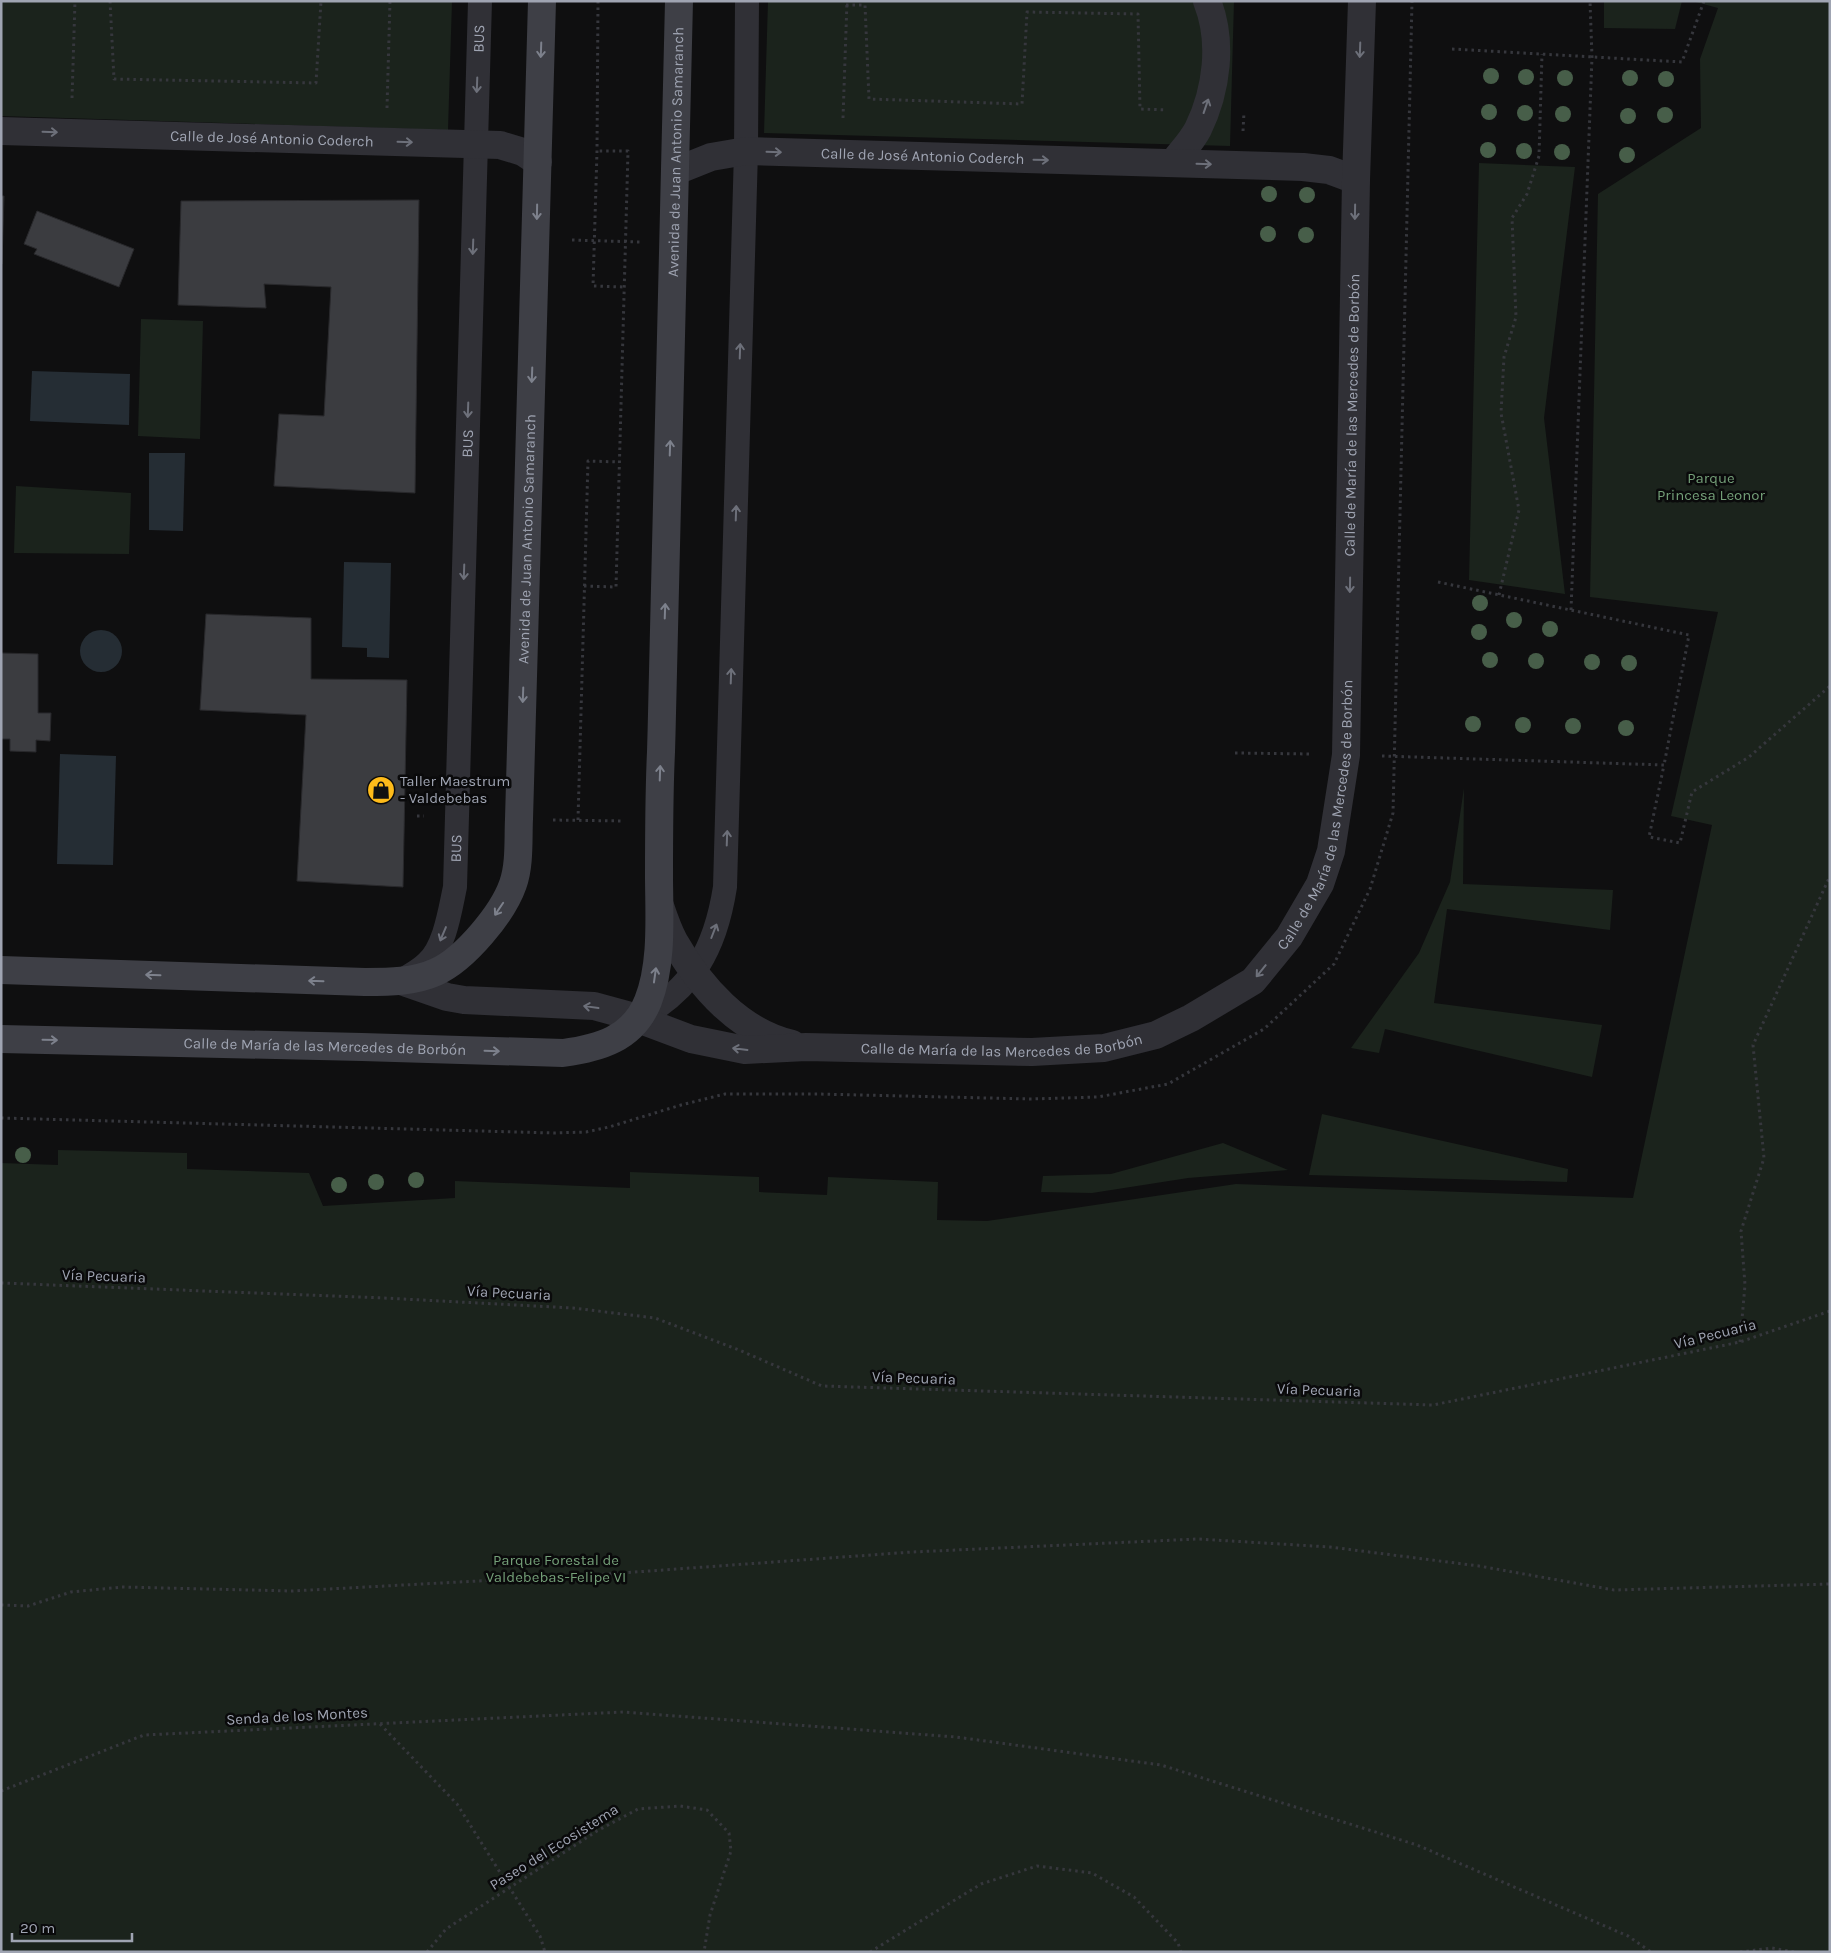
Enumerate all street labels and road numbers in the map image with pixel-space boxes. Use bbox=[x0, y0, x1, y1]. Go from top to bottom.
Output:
street label: BUS bbox=[470, 24, 488, 53]
street label: Avenida de Juan Antonio Samaranch bbox=[664, 27, 687, 277]
street label: Calle de José Antonio Coderch bbox=[170, 127, 374, 150]
street label: Calle de José Antonio Coderch bbox=[821, 144, 1025, 168]
street label: Calle de María de las Mercedes de Borbón bbox=[1340, 273, 1363, 556]
street label: Avenida de Juan Antonio Samaranch bbox=[514, 414, 539, 664]
street label: BUS bbox=[458, 429, 477, 458]
street label: Calle de María de las Mercedes de Borbón bbox=[1273, 679, 1356, 953]
street label: BUS bbox=[447, 834, 465, 863]
street label: Calle de María de las Mercedes de Borbón bbox=[861, 1030, 1144, 1061]
street label: Calle de María de las Mercedes de Borbón bbox=[183, 1034, 467, 1059]
street label: Vía Pecuaria bbox=[62, 1266, 146, 1286]
street label: Vía Pecuaria bbox=[467, 1282, 551, 1304]
street label: Vía Pecuaria bbox=[1672, 1315, 1758, 1353]
street label: Vía Pecuaria bbox=[872, 1368, 956, 1388]
street label: Vía Pecuaria bbox=[1277, 1380, 1361, 1400]
street label: Senda de los Montes bbox=[226, 1703, 368, 1729]
street label: Paseo del Ecosistema bbox=[486, 1800, 622, 1894]

